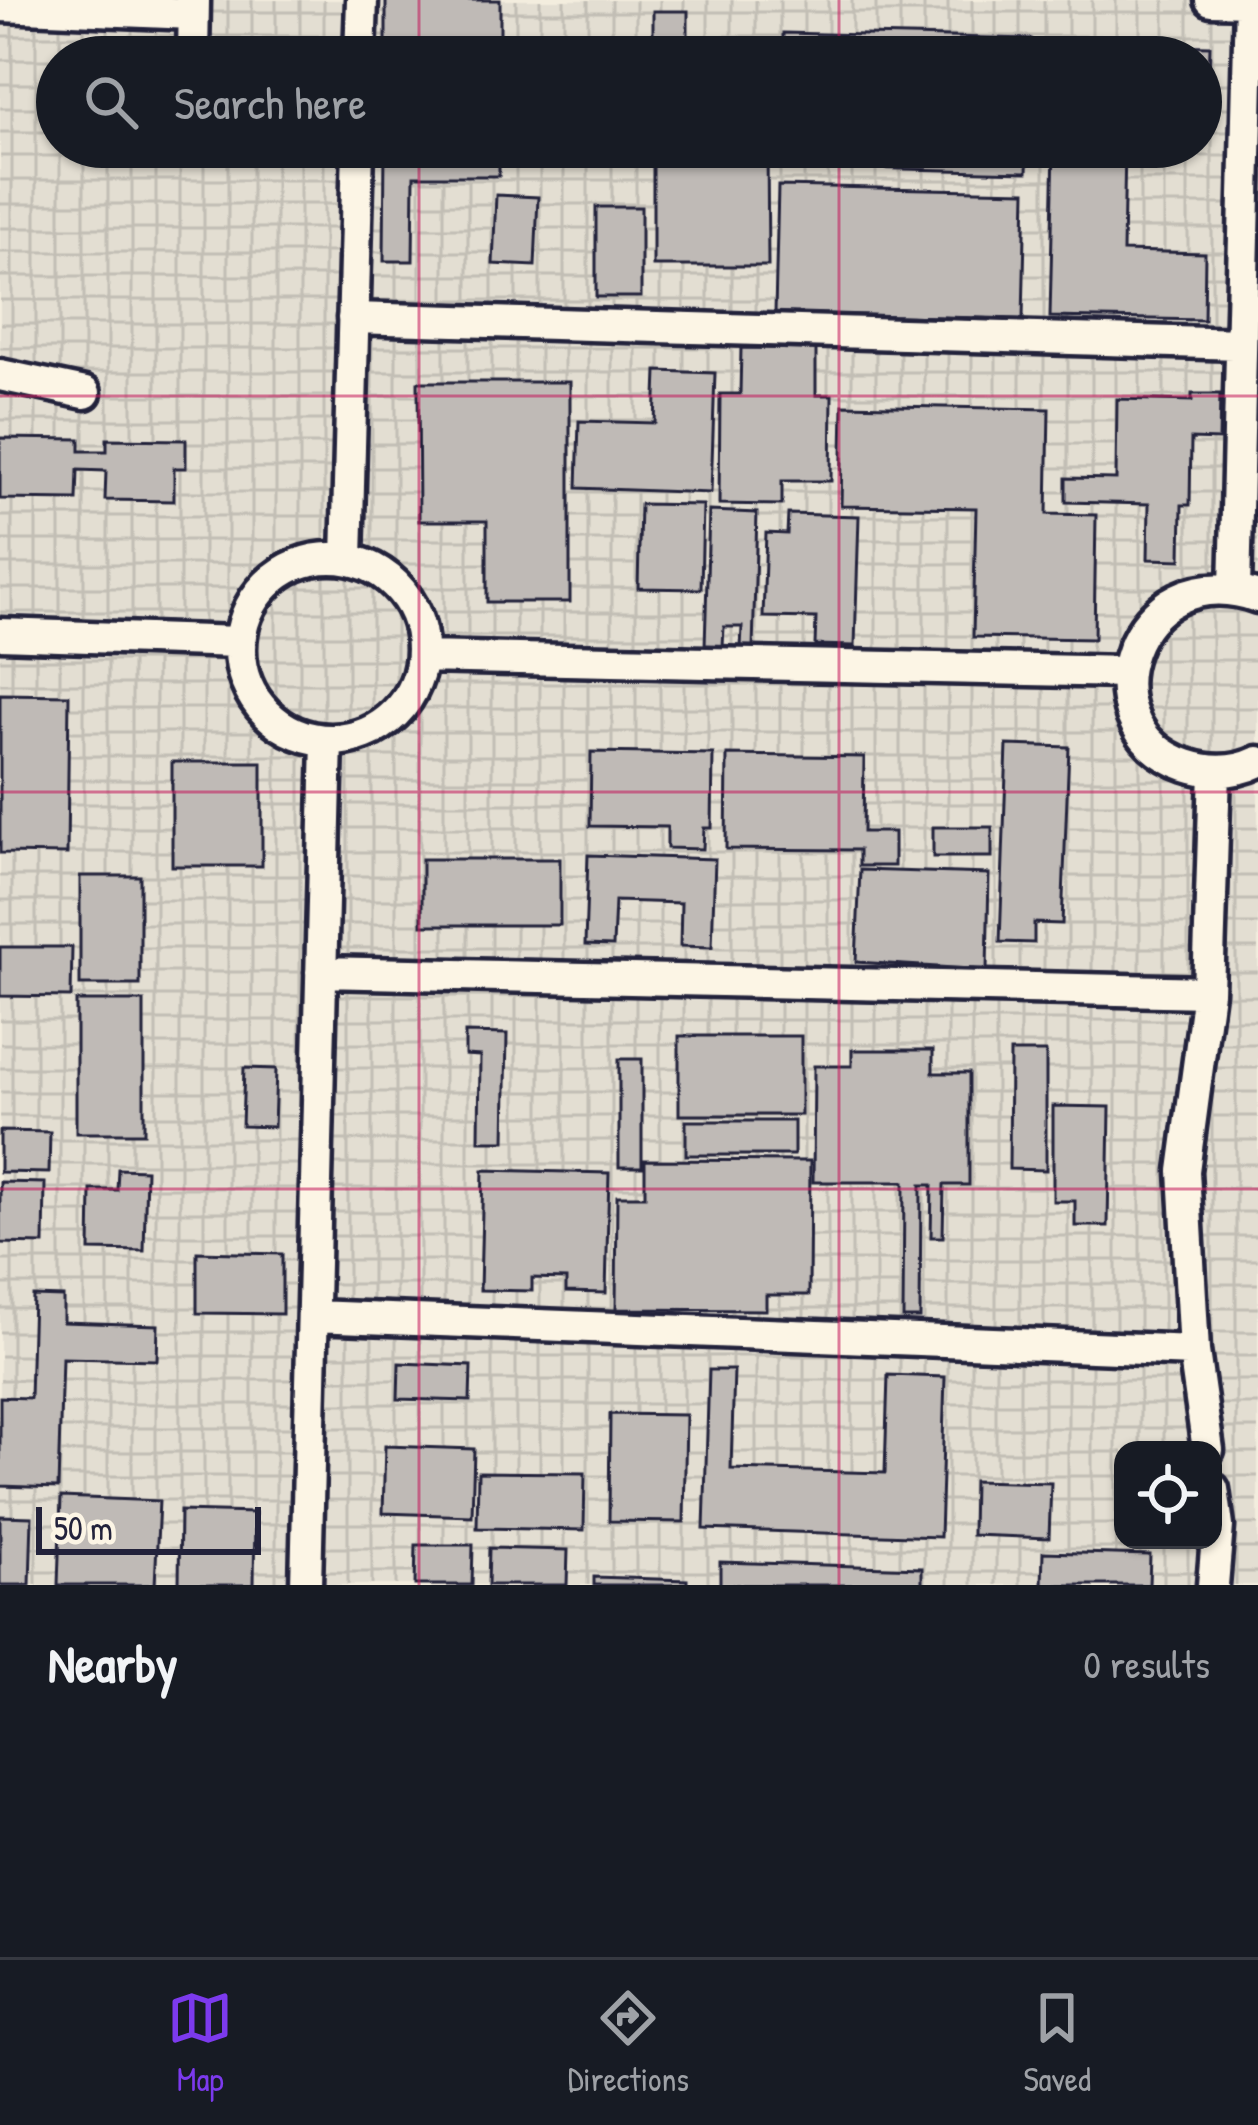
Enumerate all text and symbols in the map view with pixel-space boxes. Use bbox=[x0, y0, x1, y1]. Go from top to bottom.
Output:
search box bbox=[36, 36, 1222, 168]
icon: search bbox=[78, 69, 144, 135]
text: Search here bbox=[174, 72, 366, 133]
map controls bbox=[1114, 1441, 1222, 1549]
button: locate bbox=[1114, 1441, 1222, 1549]
scale bar bbox=[36, 1501, 261, 1554]
text: 50 m bbox=[54, 1506, 113, 1550]
text: Nearby bbox=[48, 1629, 178, 1698]
text: 0 results bbox=[1084, 1637, 1210, 1690]
tab: Map bbox=[167, 1985, 233, 2101]
tab: Directions bbox=[568, 1985, 689, 2101]
tab: Saved bbox=[1023, 1985, 1091, 2101]

